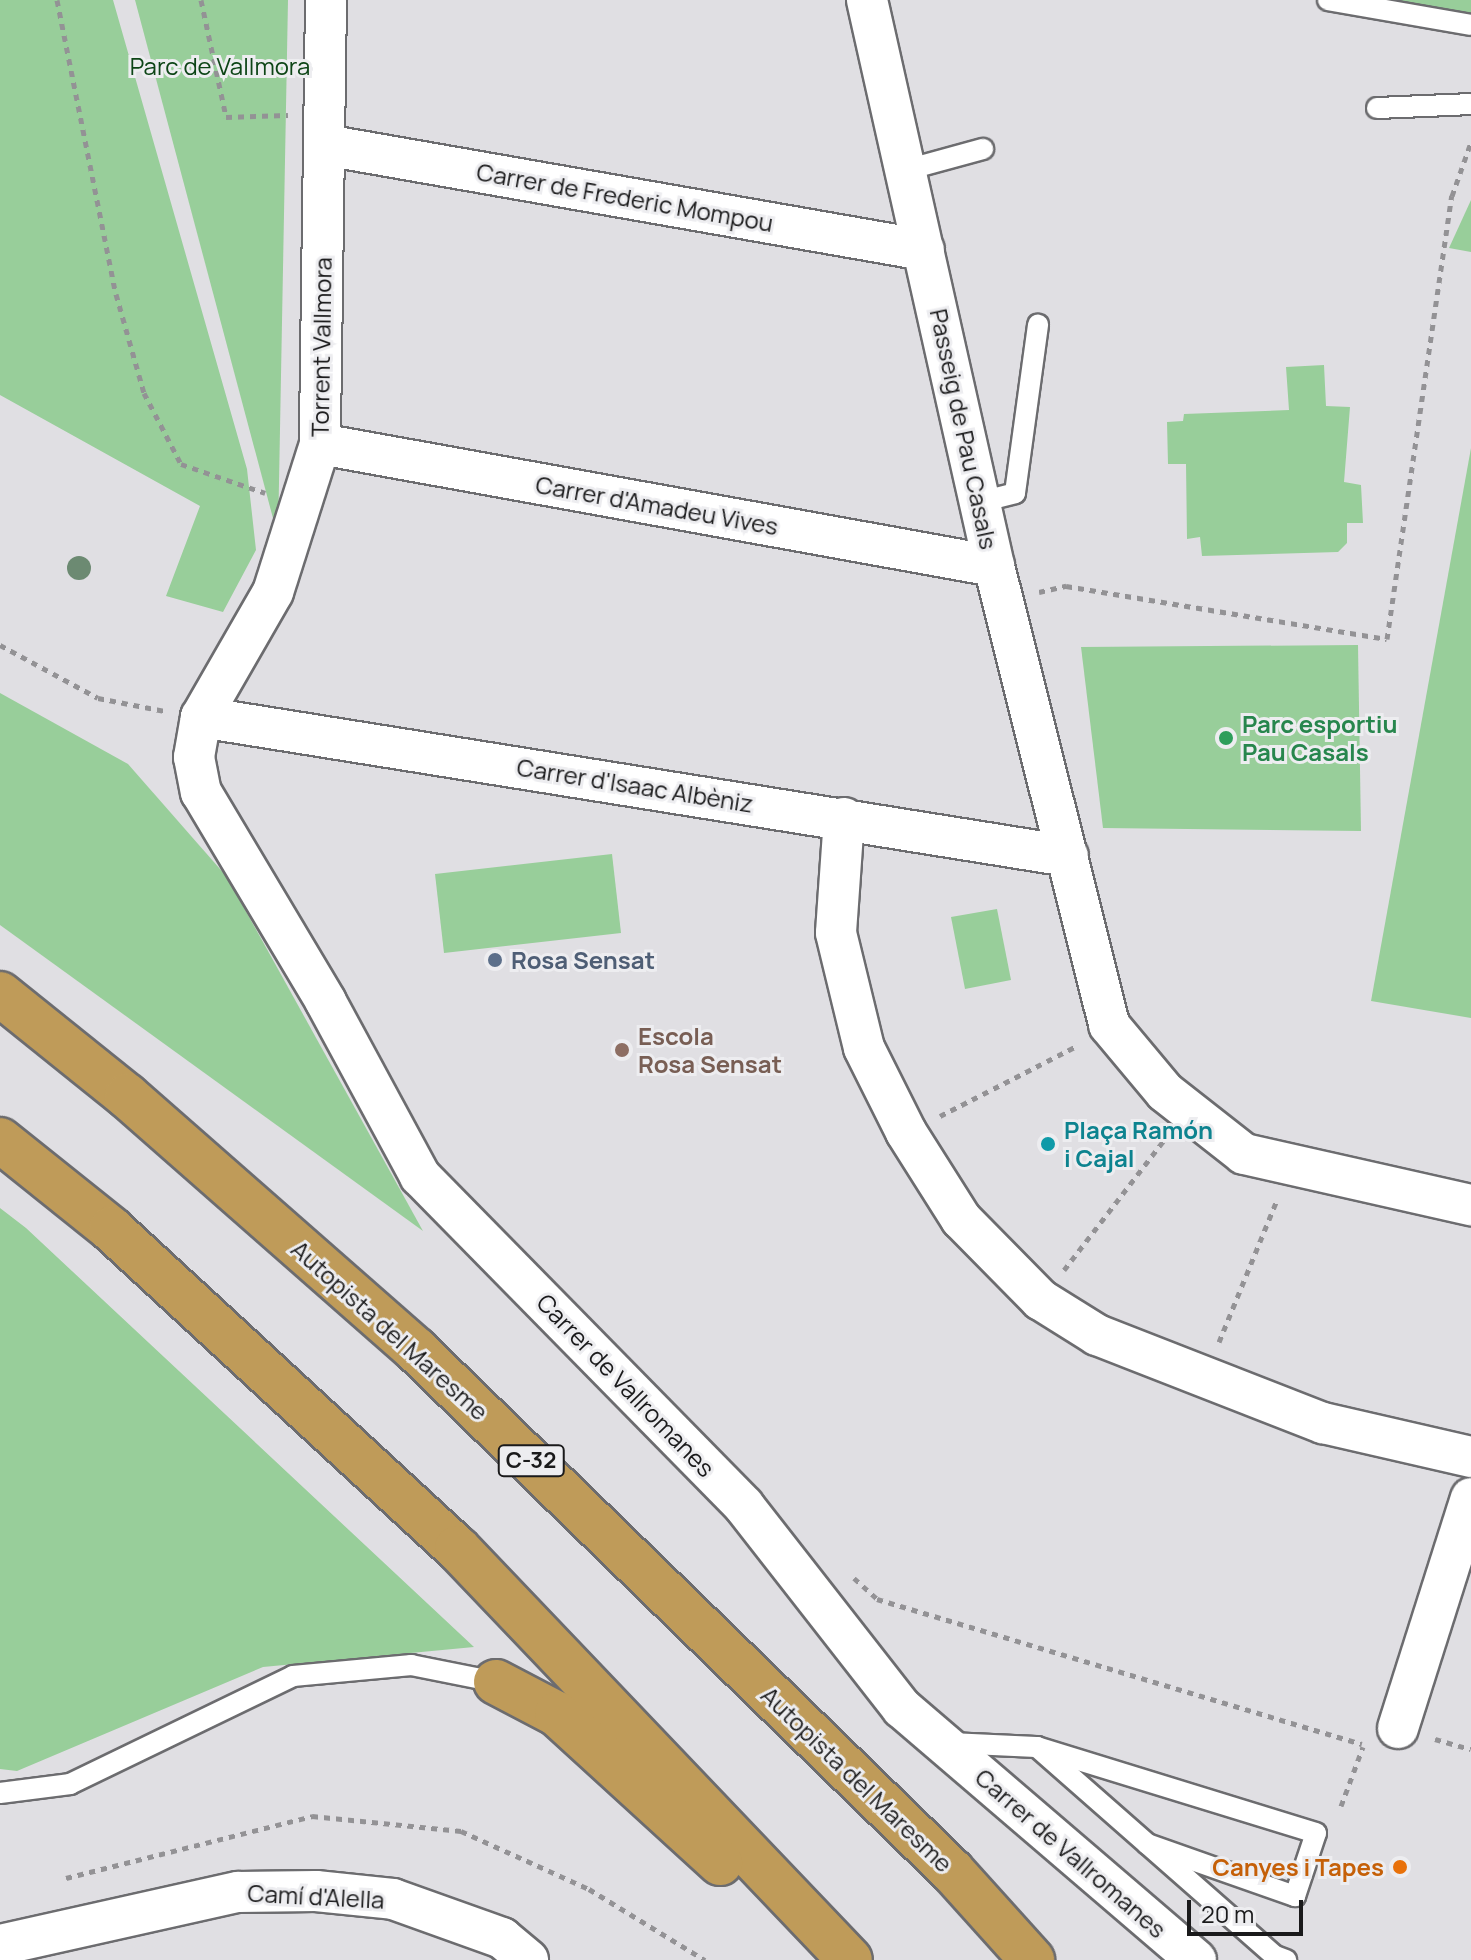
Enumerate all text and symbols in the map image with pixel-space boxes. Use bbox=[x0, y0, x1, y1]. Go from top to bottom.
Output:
park label: Parc de Vallmora bbox=[130, 52, 310, 80]
street label: Carrer de Frederic Mompou bbox=[474, 157, 776, 237]
street label: Torrent Vallmora bbox=[305, 257, 337, 437]
street label: Passeig de Pau Casals bbox=[924, 306, 1004, 552]
street label: Carrer d'Amadeu Vives bbox=[534, 469, 780, 541]
place label: Parc esportiu Pau Casals bbox=[1242, 710, 1398, 766]
marker: Parc esportiu Pau Casals bbox=[1217, 729, 1235, 747]
street label: Carrer d'Isaac Albèniz bbox=[515, 752, 755, 818]
place label: Rosa Sensat bbox=[511, 946, 655, 974]
marker: Rosa Sensat bbox=[486, 951, 504, 969]
place label: Escola Rosa Sensat bbox=[638, 1022, 782, 1078]
marker: Escola Rosa Sensat bbox=[613, 1041, 631, 1059]
place label: Plaça Ramón i Cajal bbox=[1064, 1116, 1213, 1172]
marker: Plaça Ramón i Cajal bbox=[1039, 1135, 1057, 1153]
street label: Autopista del Maresme bbox=[286, 1234, 494, 1426]
street label: Carrer de Vallromanes bbox=[531, 1288, 721, 1482]
road number: C-32 bbox=[497, 1443, 565, 1479]
street label: Autopista del Maresme bbox=[755, 1680, 959, 1878]
street label: Carrer de Vallromanes bbox=[970, 1762, 1172, 1944]
place label: Canyes i Tapes bbox=[1212, 1853, 1384, 1881]
marker: Canyes i Tapes bbox=[1391, 1858, 1409, 1876]
street label: Camí d'Alella bbox=[247, 1878, 385, 1914]
scale bar bbox=[1191, 1884, 1307, 1934]
text: 20 m bbox=[1201, 1897, 1254, 1930]

